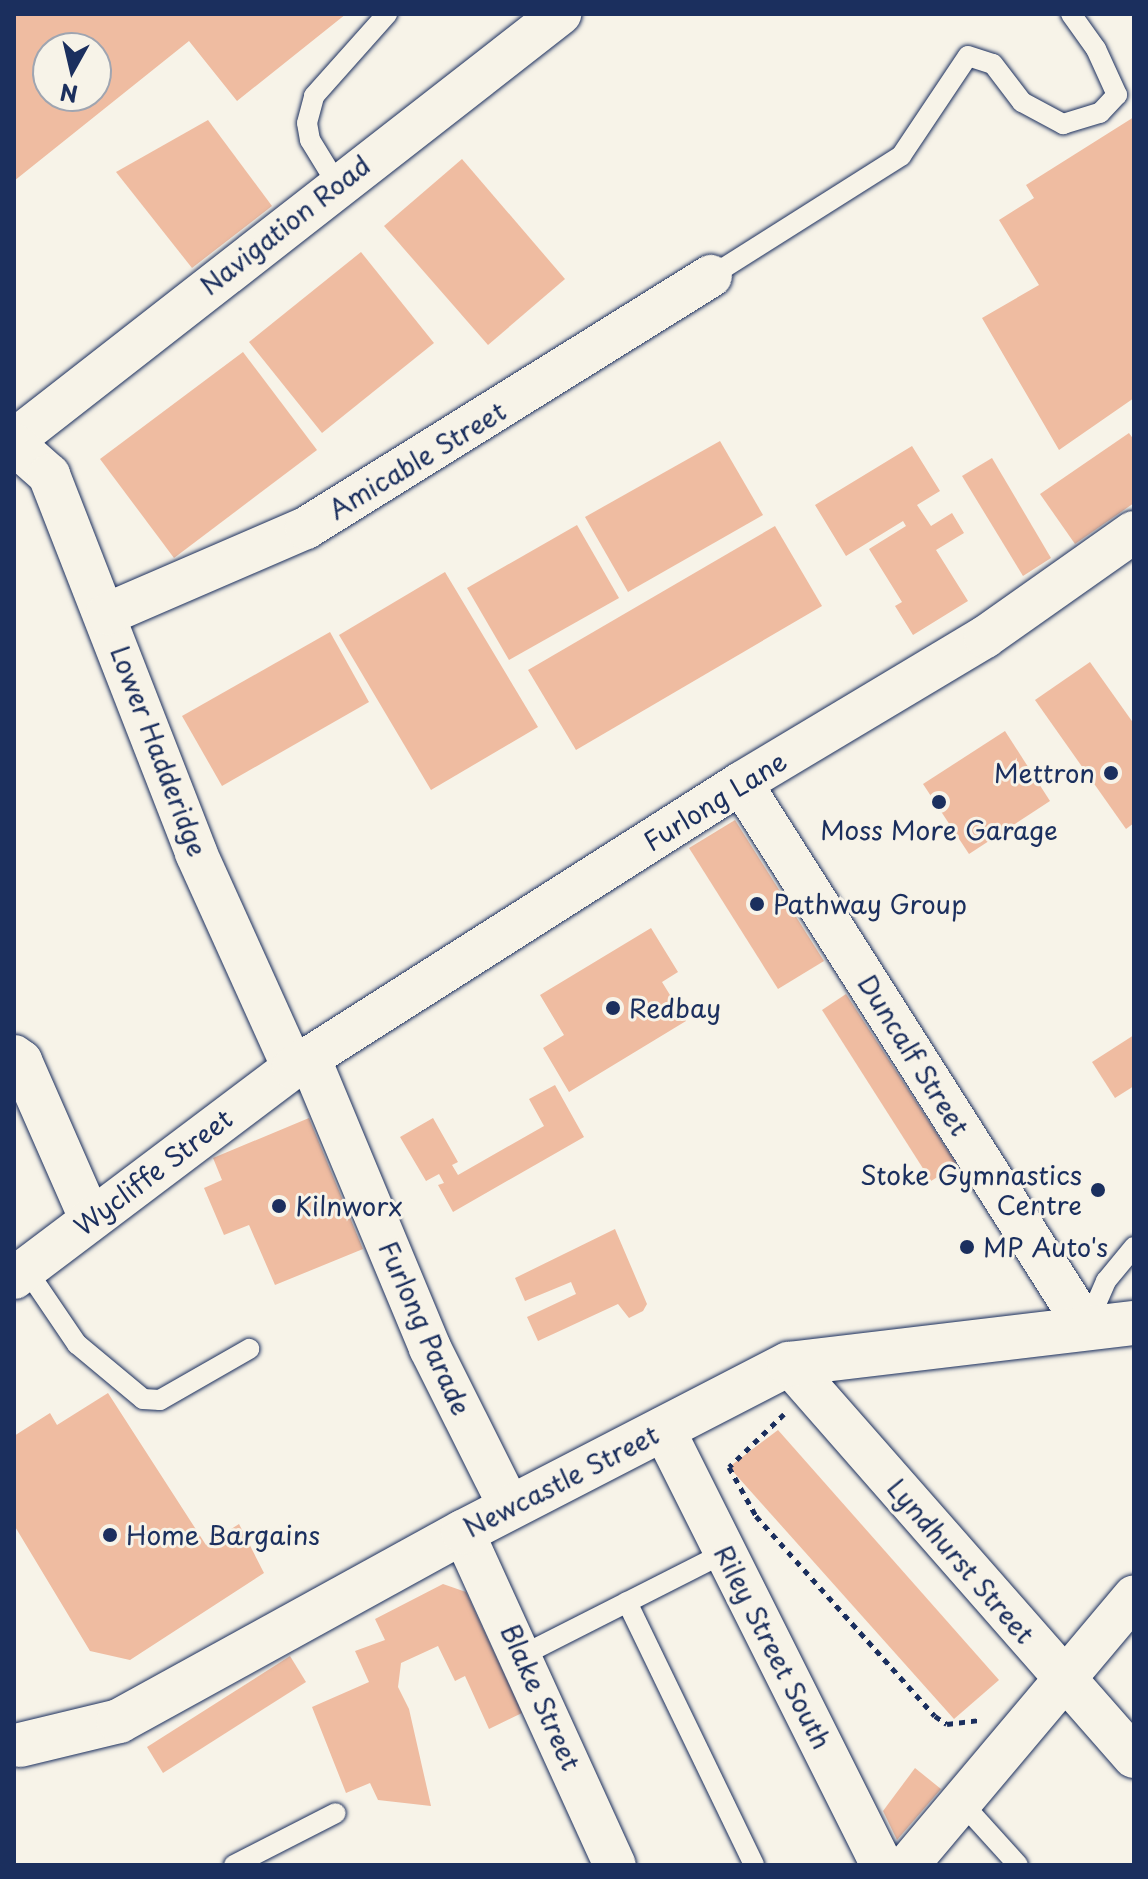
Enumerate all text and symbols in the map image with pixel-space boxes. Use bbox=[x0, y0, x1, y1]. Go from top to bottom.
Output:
north arrow bbox=[32, 32, 112, 112]
text: N bbox=[58, 77, 80, 112]
street label: Navigation Road bbox=[194, 149, 376, 301]
street label: Amicable Street bbox=[322, 394, 512, 526]
street label: Lower Hadderidge bbox=[104, 641, 214, 861]
street label: Furlong Lane bbox=[638, 745, 792, 857]
place label: Mettron bbox=[994, 757, 1095, 789]
marker: Mettron bbox=[1102, 764, 1120, 782]
marker: Moss More Garage bbox=[930, 793, 948, 811]
place label: Moss More Garage bbox=[820, 814, 1058, 846]
place label: Pathway Group bbox=[773, 888, 967, 920]
marker: Pathway Group bbox=[748, 895, 766, 913]
street label: Duncalf Street bbox=[852, 969, 976, 1141]
place label: Redbay bbox=[629, 992, 721, 1024]
marker: Redbay bbox=[604, 999, 622, 1017]
street label: Wycliffe Street bbox=[68, 1103, 238, 1241]
place label: Stoke Gymnastics Centre bbox=[856, 1159, 1082, 1220]
marker: Stoke Gymnastics Centre bbox=[1089, 1181, 1107, 1199]
place label: Kilnworx bbox=[295, 1190, 403, 1222]
marker: Kilnworx bbox=[270, 1197, 288, 1215]
place label: MP Auto's bbox=[983, 1231, 1109, 1263]
street label: Furlong Parade bbox=[373, 1237, 477, 1419]
marker: MP Auto's bbox=[958, 1238, 976, 1256]
street label: Newcastle Street bbox=[458, 1418, 664, 1544]
street label: Lyndhurst Street bbox=[881, 1472, 1041, 1650]
place label: Home Bargains bbox=[126, 1519, 320, 1551]
marker: Home Bargains bbox=[101, 1526, 119, 1544]
street label: Riley Street South bbox=[707, 1539, 839, 1755]
street label: Blake Street bbox=[495, 1619, 587, 1775]

